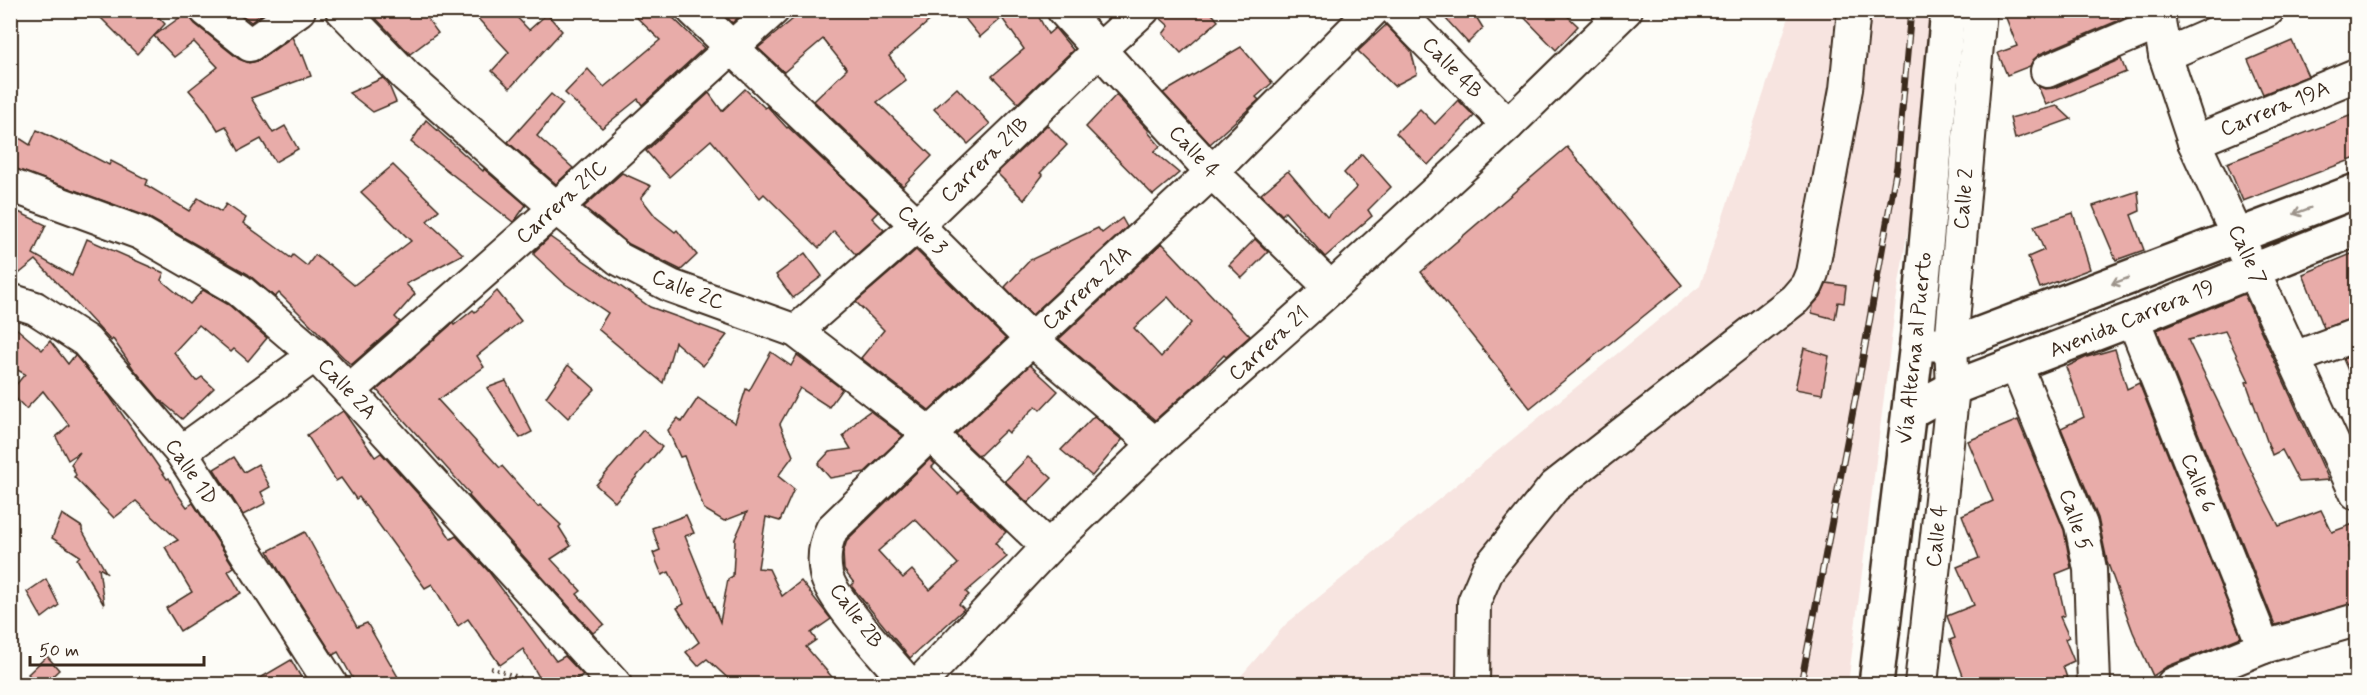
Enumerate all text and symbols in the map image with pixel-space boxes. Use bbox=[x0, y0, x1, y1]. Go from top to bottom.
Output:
street label: Calle 4B bbox=[1415, 31, 1489, 105]
street label: Carrera 19A bbox=[2216, 74, 2334, 144]
street label: Carrera 21B bbox=[935, 111, 1035, 209]
street label: Calle 4 bbox=[1162, 119, 1226, 185]
street label: Carrera 21C bbox=[510, 153, 614, 251]
street label: Calle 2 bbox=[1947, 167, 1981, 231]
street label: Calle 3 bbox=[891, 199, 954, 262]
one-way arrow bbox=[2293, 207, 2312, 218]
street label: Calle 7 bbox=[2221, 220, 2273, 290]
street label: Carrera 21A bbox=[1036, 239, 1138, 337]
street label: Vía Alterna al Puerto bbox=[1891, 251, 1939, 445]
street label: Calle 2C bbox=[648, 263, 729, 317]
street label: Avenida Carrera 19 bbox=[2045, 273, 2219, 365]
one-way arrow bbox=[2111, 276, 2129, 287]
street label: Carrera 21 bbox=[1223, 300, 1315, 388]
street label: Calle 2A bbox=[311, 352, 383, 426]
street label: Calle 1D bbox=[158, 433, 224, 511]
street label: Calle 6 bbox=[2173, 449, 2223, 517]
street label: Calle 5 bbox=[2052, 486, 2098, 554]
street label: Calle 4 bbox=[1920, 503, 1954, 569]
street label: Calle 2B bbox=[823, 578, 889, 654]
scale bar bbox=[30, 629, 204, 667]
text: 50 m bbox=[39, 639, 79, 663]

